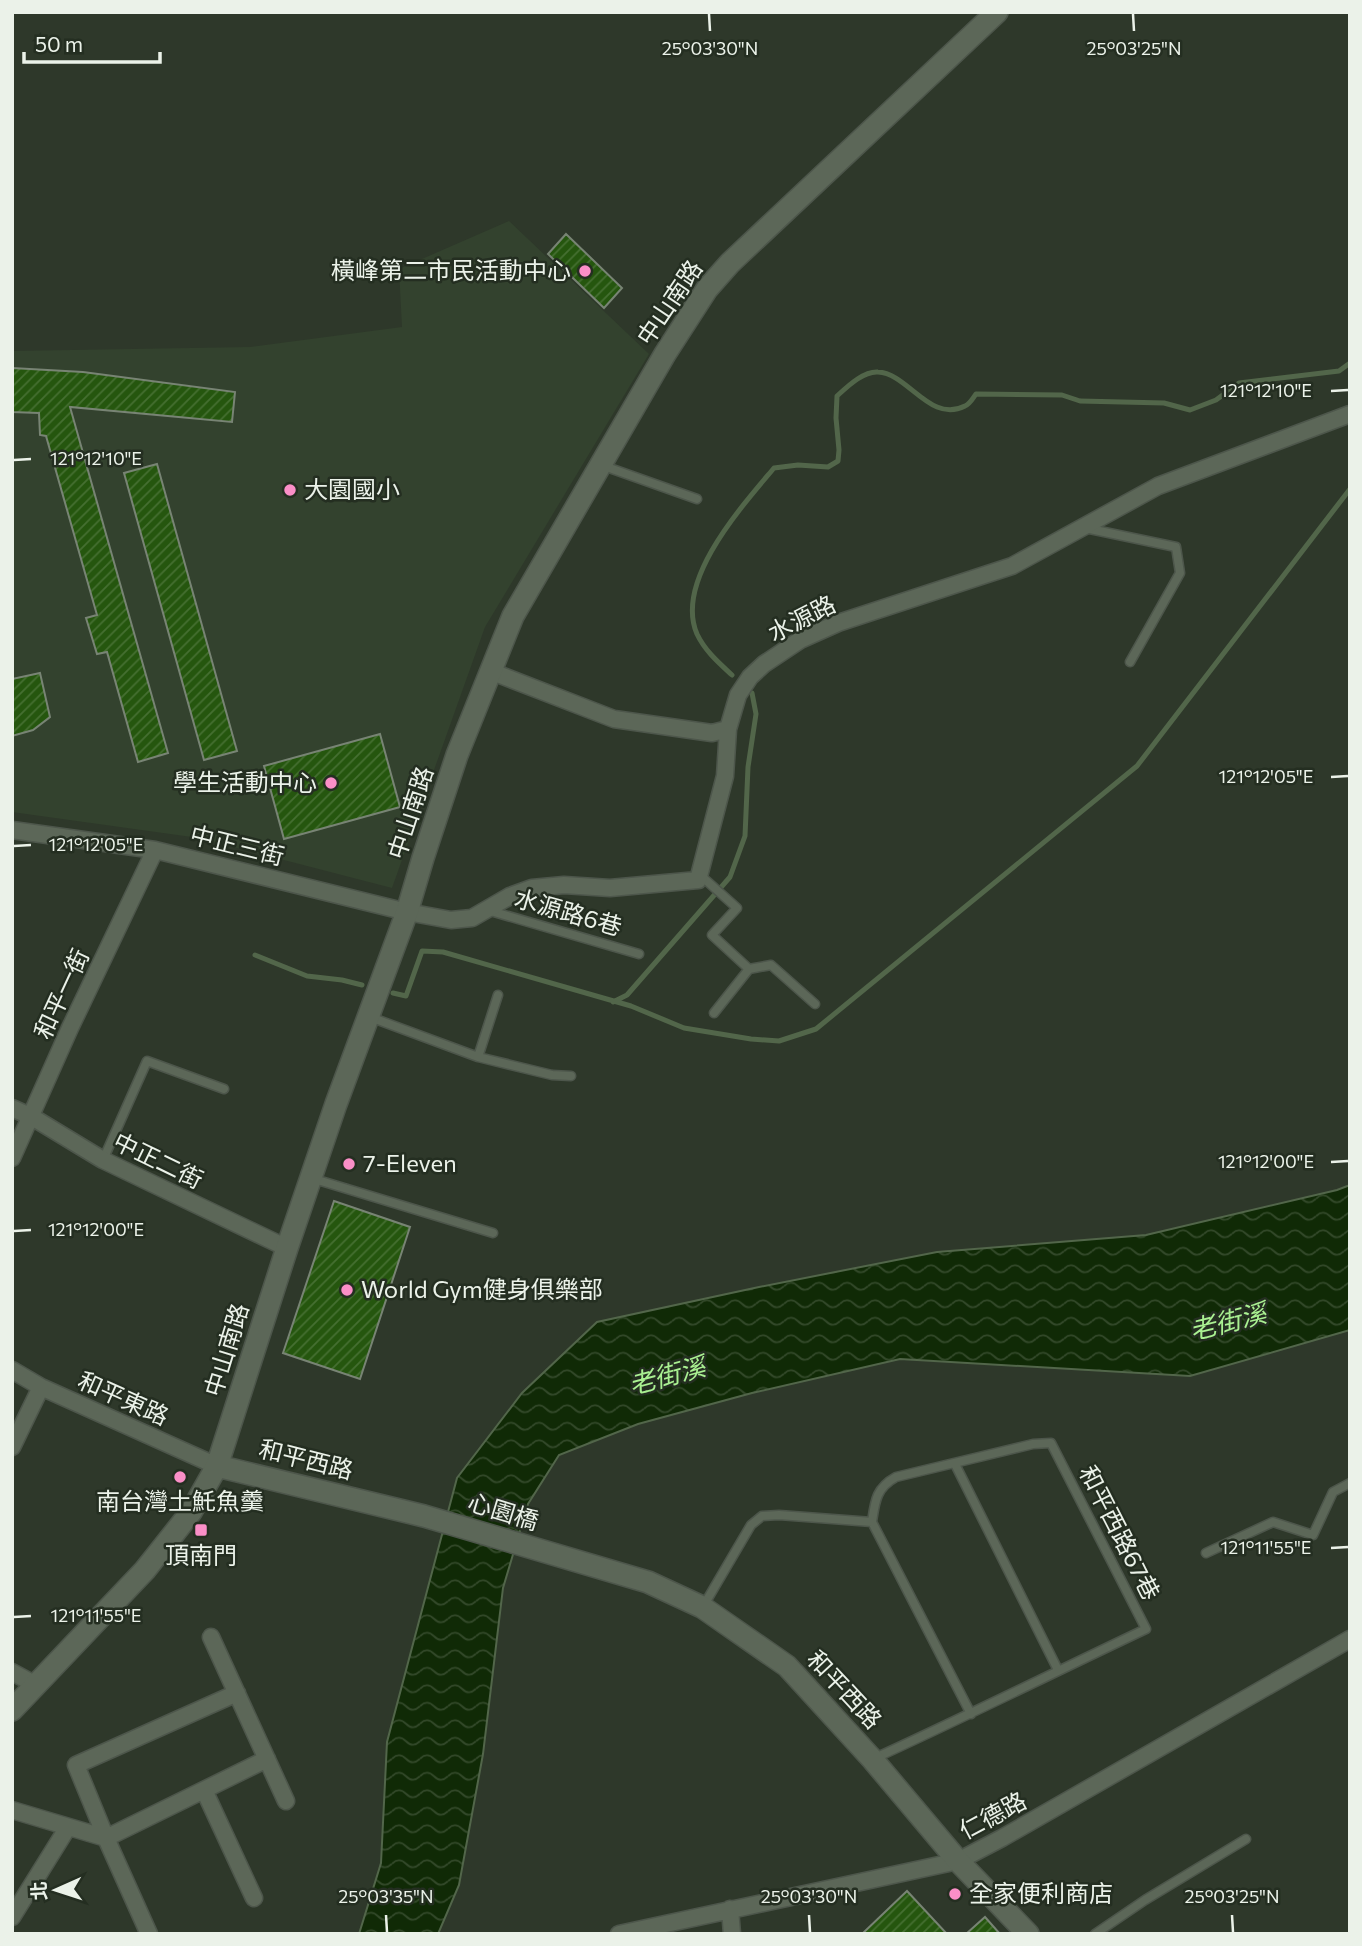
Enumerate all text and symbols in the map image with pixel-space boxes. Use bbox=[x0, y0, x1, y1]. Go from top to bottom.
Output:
scale bar bbox=[24, 21, 161, 65]
text: 50 m bbox=[35, 31, 83, 56]
text: 25°03'30"N bbox=[662, 37, 758, 59]
text: 25°03'25"N bbox=[1087, 37, 1182, 59]
street label: 中山南路 bbox=[630, 254, 708, 350]
place label: 橫峰第二市民活動中心 bbox=[331, 255, 571, 284]
marker: 橫峰第二市民活動中心 bbox=[577, 263, 593, 279]
text: 121°12'10"E bbox=[1220, 379, 1312, 401]
text: 121°12'10"E bbox=[50, 447, 142, 469]
place label: 大園國小 bbox=[304, 474, 400, 503]
marker: 大園國小 bbox=[282, 482, 298, 498]
street label: 水源路 bbox=[763, 588, 840, 647]
street label: 中山南路 bbox=[381, 762, 438, 863]
text: 121°12'05"E bbox=[1219, 765, 1313, 787]
place label: 學生活動中心 bbox=[173, 767, 317, 796]
marker: 學生活動中心 bbox=[323, 775, 339, 791]
street label: 中正三街 bbox=[187, 819, 287, 870]
text: 121°12'05"E bbox=[49, 833, 143, 855]
street label: 水源路6巷 bbox=[511, 882, 626, 941]
street label: 和平一街 bbox=[27, 944, 94, 1043]
street label: 中正二街 bbox=[109, 1126, 208, 1194]
place label: 7-Eleven bbox=[363, 1148, 457, 1177]
text: 121°12'00"E bbox=[1218, 1150, 1314, 1172]
marker: 7-Eleven bbox=[341, 1156, 357, 1172]
text: 121°12'00"E bbox=[48, 1218, 144, 1240]
place label: World Gym健身俱樂部 bbox=[361, 1274, 603, 1303]
marker: World Gym健身俱樂部 bbox=[339, 1282, 355, 1298]
water label: 老街溪 bbox=[1186, 1295, 1273, 1345]
street label: 中山南路 bbox=[198, 1299, 253, 1400]
water label: 老街溪 bbox=[625, 1348, 712, 1400]
street label: 和平東路 bbox=[74, 1365, 173, 1430]
street label: 和平西路 bbox=[256, 1433, 356, 1484]
street label: 和平西路67巷 bbox=[1074, 1460, 1167, 1604]
marker: 南台灣土魠魚羹 bbox=[172, 1469, 188, 1485]
place label: 南台灣土魠魚羹 bbox=[96, 1486, 264, 1515]
street label: 心園橋 bbox=[465, 1486, 542, 1535]
marker: 頂南門 bbox=[193, 1522, 209, 1538]
text: 121°11'55"E bbox=[1220, 1536, 1312, 1558]
place label: 頂南門 bbox=[165, 1540, 237, 1569]
text: 121°11'55"E bbox=[50, 1604, 142, 1626]
street label: 和平西路 bbox=[802, 1644, 888, 1734]
street label: 仁德路 bbox=[954, 1785, 1031, 1844]
north arrow bbox=[21, 1855, 91, 1925]
place label: 全家便利商店 bbox=[969, 1878, 1113, 1907]
text: 北 bbox=[27, 1881, 51, 1901]
text: 25°03'35"N bbox=[338, 1885, 434, 1907]
text: 25°03'30"N bbox=[761, 1885, 857, 1907]
text: 25°03'25"N bbox=[1185, 1885, 1280, 1907]
marker: 全家便利商店 bbox=[947, 1886, 963, 1902]

